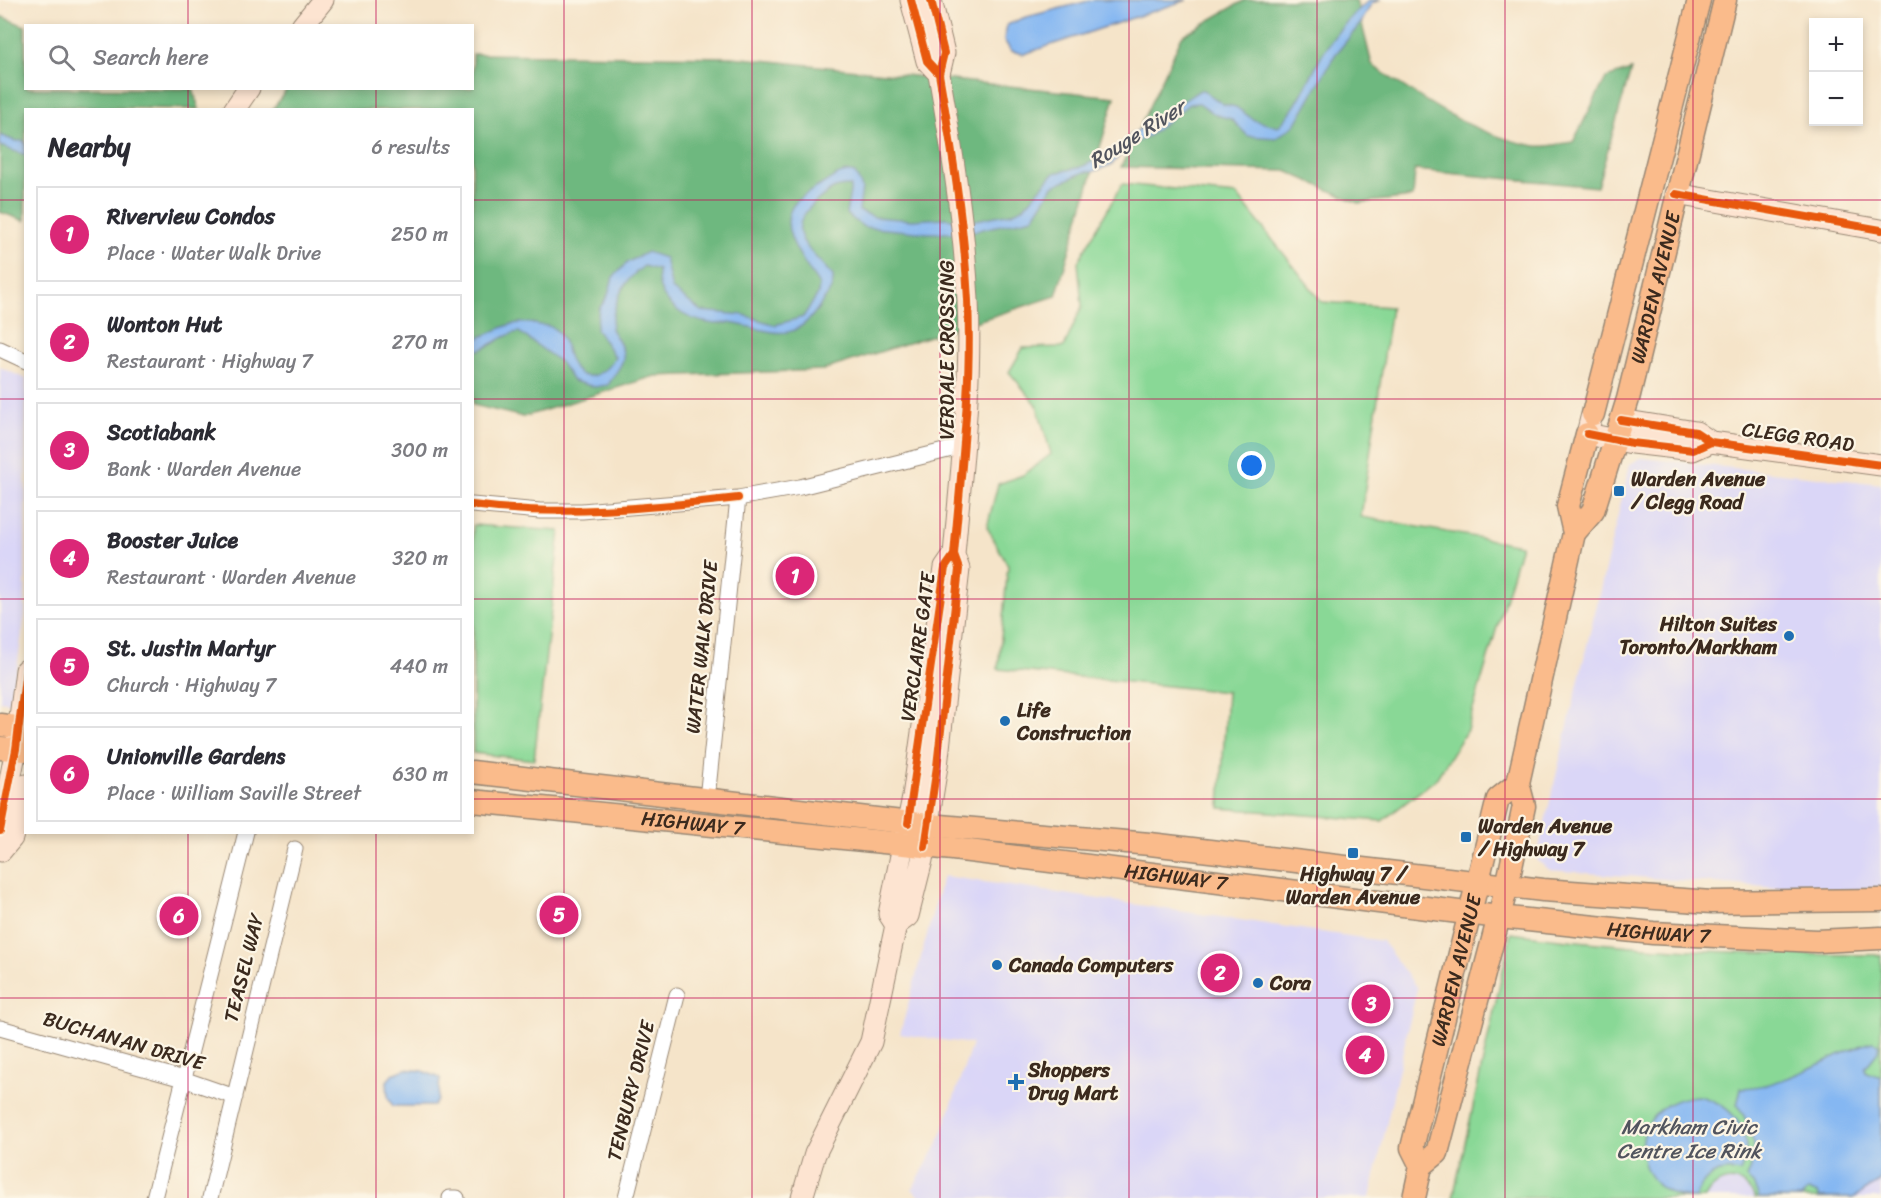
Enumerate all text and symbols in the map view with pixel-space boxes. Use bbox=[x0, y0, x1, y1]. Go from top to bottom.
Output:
map controls bbox=[1809, 18, 1863, 126]
button: + bbox=[1809, 18, 1863, 72]
search box bbox=[24, 24, 474, 90]
text: Search here bbox=[93, 38, 209, 77]
icon: search bbox=[45, 41, 78, 74]
button: − bbox=[1809, 72, 1863, 126]
water label: Rouge River bbox=[1081, 87, 1196, 179]
text: Nearby bbox=[48, 124, 130, 170]
text: 6 results bbox=[371, 130, 450, 165]
text: Riverview Condos bbox=[107, 197, 275, 236]
street label: WARDEN AVENUE bbox=[1620, 206, 1691, 367]
text: 1 bbox=[65, 217, 74, 252]
text: 250 m bbox=[391, 217, 448, 252]
text: Place · Water Walk Drive bbox=[107, 236, 321, 271]
street label: VERDALE CROSSING bbox=[930, 260, 965, 440]
text: Wonton Hut bbox=[107, 305, 222, 344]
text: 2 bbox=[64, 325, 75, 360]
text: 270 m bbox=[392, 325, 448, 360]
text: Restaurant · Highway 7 bbox=[107, 344, 313, 379]
street label: CLEGG ROAD bbox=[1740, 412, 1856, 462]
text: Scotiabank bbox=[107, 413, 216, 452]
text: 3 bbox=[64, 433, 75, 468]
text: 300 m bbox=[391, 433, 448, 468]
your location bbox=[1237, 451, 1266, 480]
text: Bank · Warden Avenue bbox=[107, 452, 301, 487]
place label: Warden Avenue / Clegg Road bbox=[1630, 462, 1766, 520]
marker: Warden Avenue / Clegg Road bbox=[1612, 484, 1626, 498]
text: Booster Juice bbox=[107, 521, 238, 560]
text: 4 bbox=[63, 541, 76, 576]
text: 320 m bbox=[392, 541, 448, 576]
pin: 1 bbox=[776, 554, 814, 598]
street label: WATER WALK DRIVE bbox=[675, 557, 729, 735]
text: Restaurant · Warden Avenue bbox=[107, 560, 356, 595]
street label: VERCLAIRE GATE bbox=[890, 568, 946, 724]
place label: Hilton Suites Toronto/Markham bbox=[1619, 607, 1778, 665]
text: St. Justin Martyr bbox=[107, 629, 275, 668]
marker: Hilton Suites Toronto/Markham bbox=[1782, 629, 1796, 643]
text: 5 bbox=[63, 649, 76, 684]
text: 440 m bbox=[390, 649, 448, 684]
text: Church · Highway 7 bbox=[107, 668, 276, 703]
place label: Life Construction bbox=[1016, 693, 1131, 751]
marker: Life Construction bbox=[998, 714, 1012, 728]
text: Unionville Gardens bbox=[107, 737, 285, 776]
text: 6 bbox=[64, 757, 75, 792]
text: 630 m bbox=[392, 757, 448, 792]
text: Place · William Saville Street bbox=[107, 776, 361, 811]
street label: HIGHWAY 7 bbox=[640, 801, 748, 846]
place label: Warden Avenue / Highway 7 bbox=[1477, 809, 1613, 867]
marker: Warden Avenue / Highway 7 bbox=[1459, 830, 1473, 844]
marker: Highway 7 / Warden Avenue bbox=[1346, 846, 1360, 860]
street label: HIGHWAY 7 bbox=[1122, 853, 1231, 901]
place label: Highway 7 / Warden Avenue bbox=[1286, 857, 1421, 915]
street label: WARDEN AVENUE bbox=[1420, 889, 1492, 1050]
pin: 5 bbox=[540, 892, 578, 938]
pin: 6 bbox=[160, 894, 198, 938]
street label: TEASEL WAY bbox=[214, 909, 275, 1026]
street label: HIGHWAY 7 bbox=[1605, 911, 1713, 953]
place label: Canada Computers bbox=[1008, 948, 1174, 983]
pin: 2 bbox=[1200, 950, 1240, 996]
marker: Canada Computers bbox=[990, 958, 1004, 972]
place label: Cora bbox=[1269, 966, 1312, 1001]
marker: Cora bbox=[1251, 976, 1265, 990]
pin: 3 bbox=[1352, 982, 1390, 1026]
street label: BUCHANAN DRIVE bbox=[39, 1001, 211, 1081]
street label: TENBURY DRIVE bbox=[597, 1015, 666, 1165]
pin: 4 bbox=[1346, 1032, 1384, 1078]
place label: Shoppers Drug Mart bbox=[1027, 1053, 1119, 1111]
marker: Shoppers Drug Mart bbox=[1009, 1075, 1023, 1089]
water label: Markham Civic Centre Ice Rink bbox=[1617, 1108, 1763, 1170]

